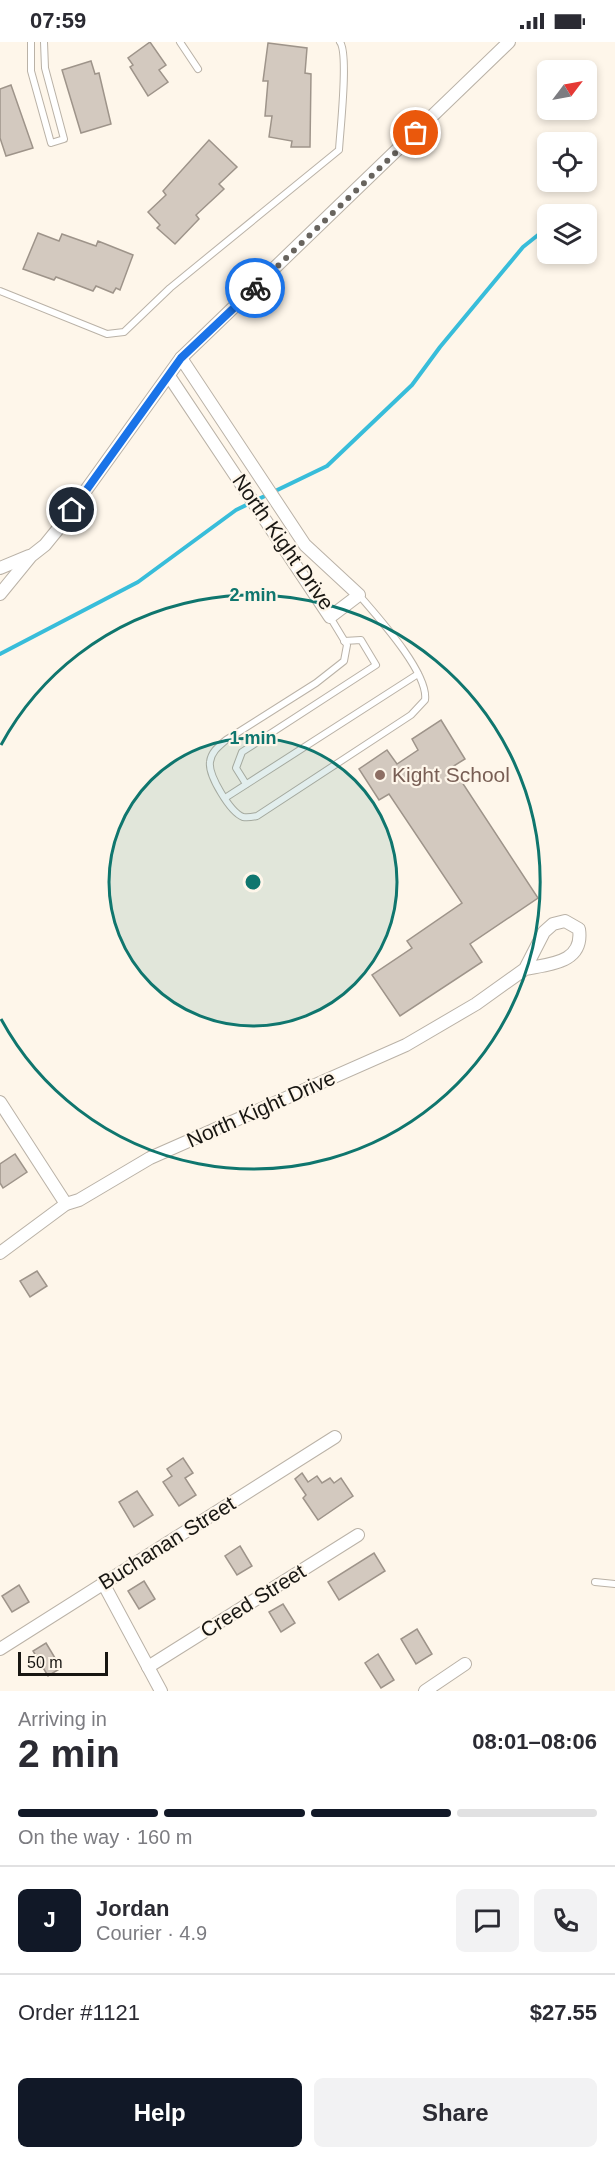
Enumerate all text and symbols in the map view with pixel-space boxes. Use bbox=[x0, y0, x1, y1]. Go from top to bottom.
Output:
text: 07:59 bbox=[30, 8, 86, 33]
north arrow bbox=[537, 60, 597, 120]
map controls bbox=[537, 60, 597, 264]
pin bbox=[390, 107, 441, 158]
icon: bag bbox=[399, 116, 432, 149]
button: locate bbox=[537, 132, 597, 192]
button: layers bbox=[537, 204, 597, 264]
courier bbox=[225, 258, 285, 318]
icon: bike bbox=[239, 272, 272, 305]
street label: North Kight Drive bbox=[228, 470, 339, 614]
pin bbox=[46, 484, 97, 535]
icon: home bbox=[55, 493, 88, 526]
text: 2 min bbox=[229, 585, 277, 605]
text: 1 min bbox=[229, 728, 277, 748]
place label: Kight School bbox=[392, 763, 510, 786]
marker: Kight School bbox=[373, 768, 387, 782]
centre of rings bbox=[243, 872, 263, 892]
street label: North Kight Drive bbox=[183, 1066, 339, 1152]
street label: Buchanan Street bbox=[94, 1491, 239, 1594]
street label: Creed Street bbox=[196, 1559, 309, 1642]
scale bar bbox=[18, 1649, 108, 1676]
text: 50 m bbox=[27, 1654, 63, 1671]
text: Arriving in bbox=[18, 1708, 107, 1730]
text: 08:01–08:06 bbox=[472, 1729, 597, 1754]
text: 2 min bbox=[18, 1732, 120, 1775]
text: On the way · 160 m bbox=[18, 1826, 193, 1848]
button: chat bbox=[456, 1889, 519, 1952]
button: phone bbox=[534, 1889, 597, 1952]
text: Jordan bbox=[96, 1896, 169, 1921]
text: J bbox=[43, 1907, 56, 1932]
text: Courier · 4.9 bbox=[96, 1922, 207, 1944]
text: Order #1121 bbox=[18, 2000, 140, 2025]
text: $27.55 bbox=[530, 2000, 597, 2025]
button: Help bbox=[18, 2078, 302, 2147]
button: Share bbox=[314, 2078, 597, 2147]

